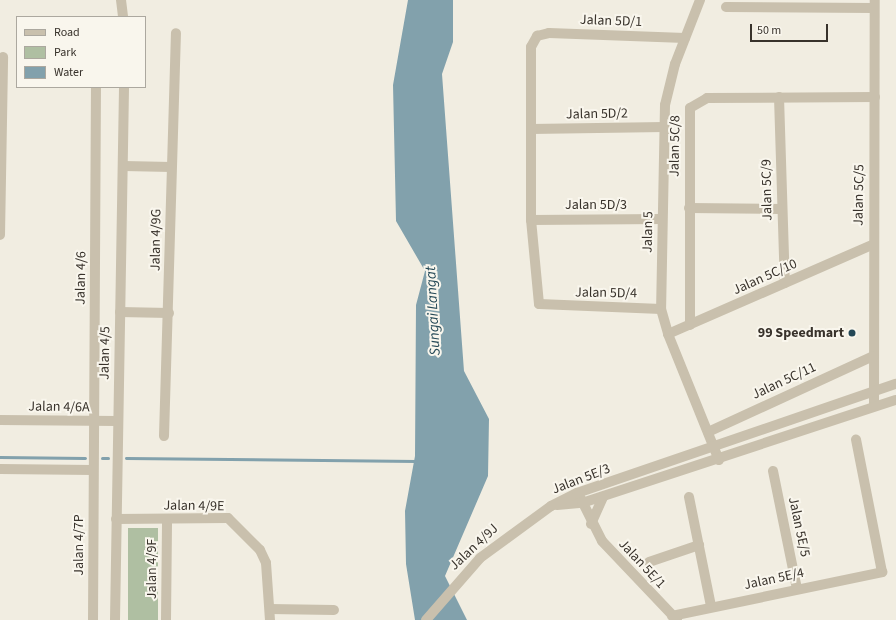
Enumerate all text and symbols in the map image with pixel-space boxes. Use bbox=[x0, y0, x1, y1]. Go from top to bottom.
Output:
street label: Jalan 5D/1 bbox=[580, 12, 642, 30]
legend bbox=[16, 16, 146, 88]
scale bar bbox=[752, 16, 830, 42]
text: 50 m bbox=[757, 22, 781, 39]
text: Road bbox=[54, 24, 80, 41]
text: Park bbox=[54, 44, 76, 61]
text: Water bbox=[54, 64, 83, 81]
street label: Jalan 5D/2 bbox=[566, 105, 628, 123]
street label: Jalan 5C/8 bbox=[666, 115, 684, 177]
street label: Jalan 5C/9 bbox=[758, 159, 776, 221]
street label: Jalan 5C/5 bbox=[850, 164, 868, 226]
street label: Jalan 5D/3 bbox=[565, 197, 627, 213]
street label: Jalan 4/9G bbox=[147, 209, 165, 271]
street label: Jalan 5 bbox=[639, 211, 657, 253]
street label: Jalan 4/6 bbox=[72, 251, 90, 305]
street label: Jalan 5C/10 bbox=[730, 255, 800, 299]
water label: Sungai Langat bbox=[422, 266, 444, 356]
street label: Jalan 5D/4 bbox=[575, 284, 637, 302]
place label: 99 Speedmart bbox=[758, 325, 844, 341]
street label: Jalan 4/5 bbox=[96, 326, 114, 380]
marker: 99 Speedmart bbox=[847, 328, 857, 338]
street label: Jalan 5C/11 bbox=[749, 359, 819, 403]
street label: Jalan 4/6A bbox=[28, 398, 90, 416]
street label: Jalan 5E/3 bbox=[549, 460, 613, 498]
street label: Jalan 5E/5 bbox=[784, 495, 814, 559]
street label: Jalan 4/9E bbox=[163, 497, 225, 515]
street label: Jalan 4/7P bbox=[71, 514, 87, 576]
street label: Jalan 4/9J bbox=[446, 520, 502, 574]
street label: Jalan 5E/1 bbox=[615, 536, 669, 592]
street label: Jalan 4/9F bbox=[144, 539, 160, 599]
street label: Jalan 5E/4 bbox=[742, 564, 806, 594]

